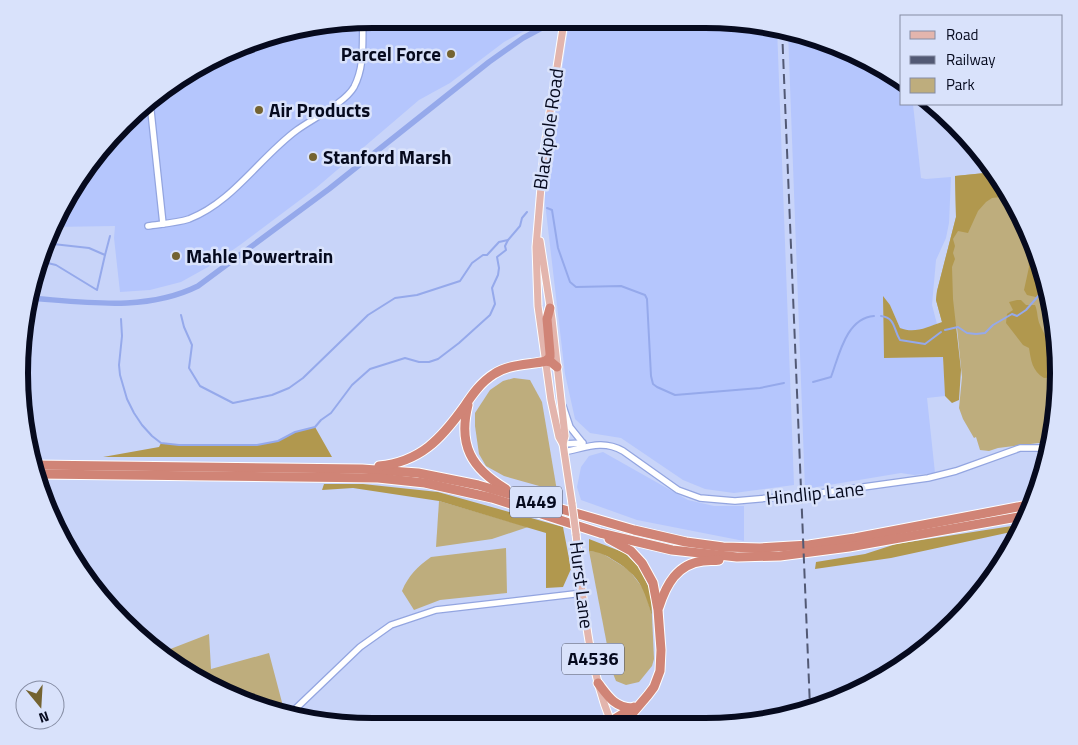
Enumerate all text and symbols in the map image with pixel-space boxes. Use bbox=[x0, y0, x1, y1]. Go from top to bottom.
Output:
legend bbox=[900, 15, 1063, 105]
text: Road bbox=[946, 23, 978, 46]
place label: Parcel Force bbox=[341, 39, 441, 68]
marker: Parcel Force bbox=[445, 48, 457, 60]
text: Railway bbox=[946, 48, 996, 71]
street label: Blackpole Road bbox=[525, 66, 570, 192]
text: Park bbox=[946, 73, 975, 96]
place label: Air Products bbox=[269, 95, 370, 124]
marker: Air Products bbox=[253, 104, 265, 116]
place label: Stanford Marsh bbox=[323, 142, 451, 171]
marker: Stanford Marsh bbox=[307, 151, 319, 163]
place label: Mahle Powertrain bbox=[186, 241, 333, 270]
marker: Mahle Powertrain bbox=[170, 250, 182, 262]
street label: Hindlip Lane bbox=[764, 473, 865, 512]
road number: A449 bbox=[510, 487, 562, 518]
street label: Hurst Lane bbox=[563, 540, 602, 630]
road number: A4536 bbox=[562, 644, 624, 674]
north arrow bbox=[15, 680, 65, 730]
text: N bbox=[36, 706, 52, 729]

